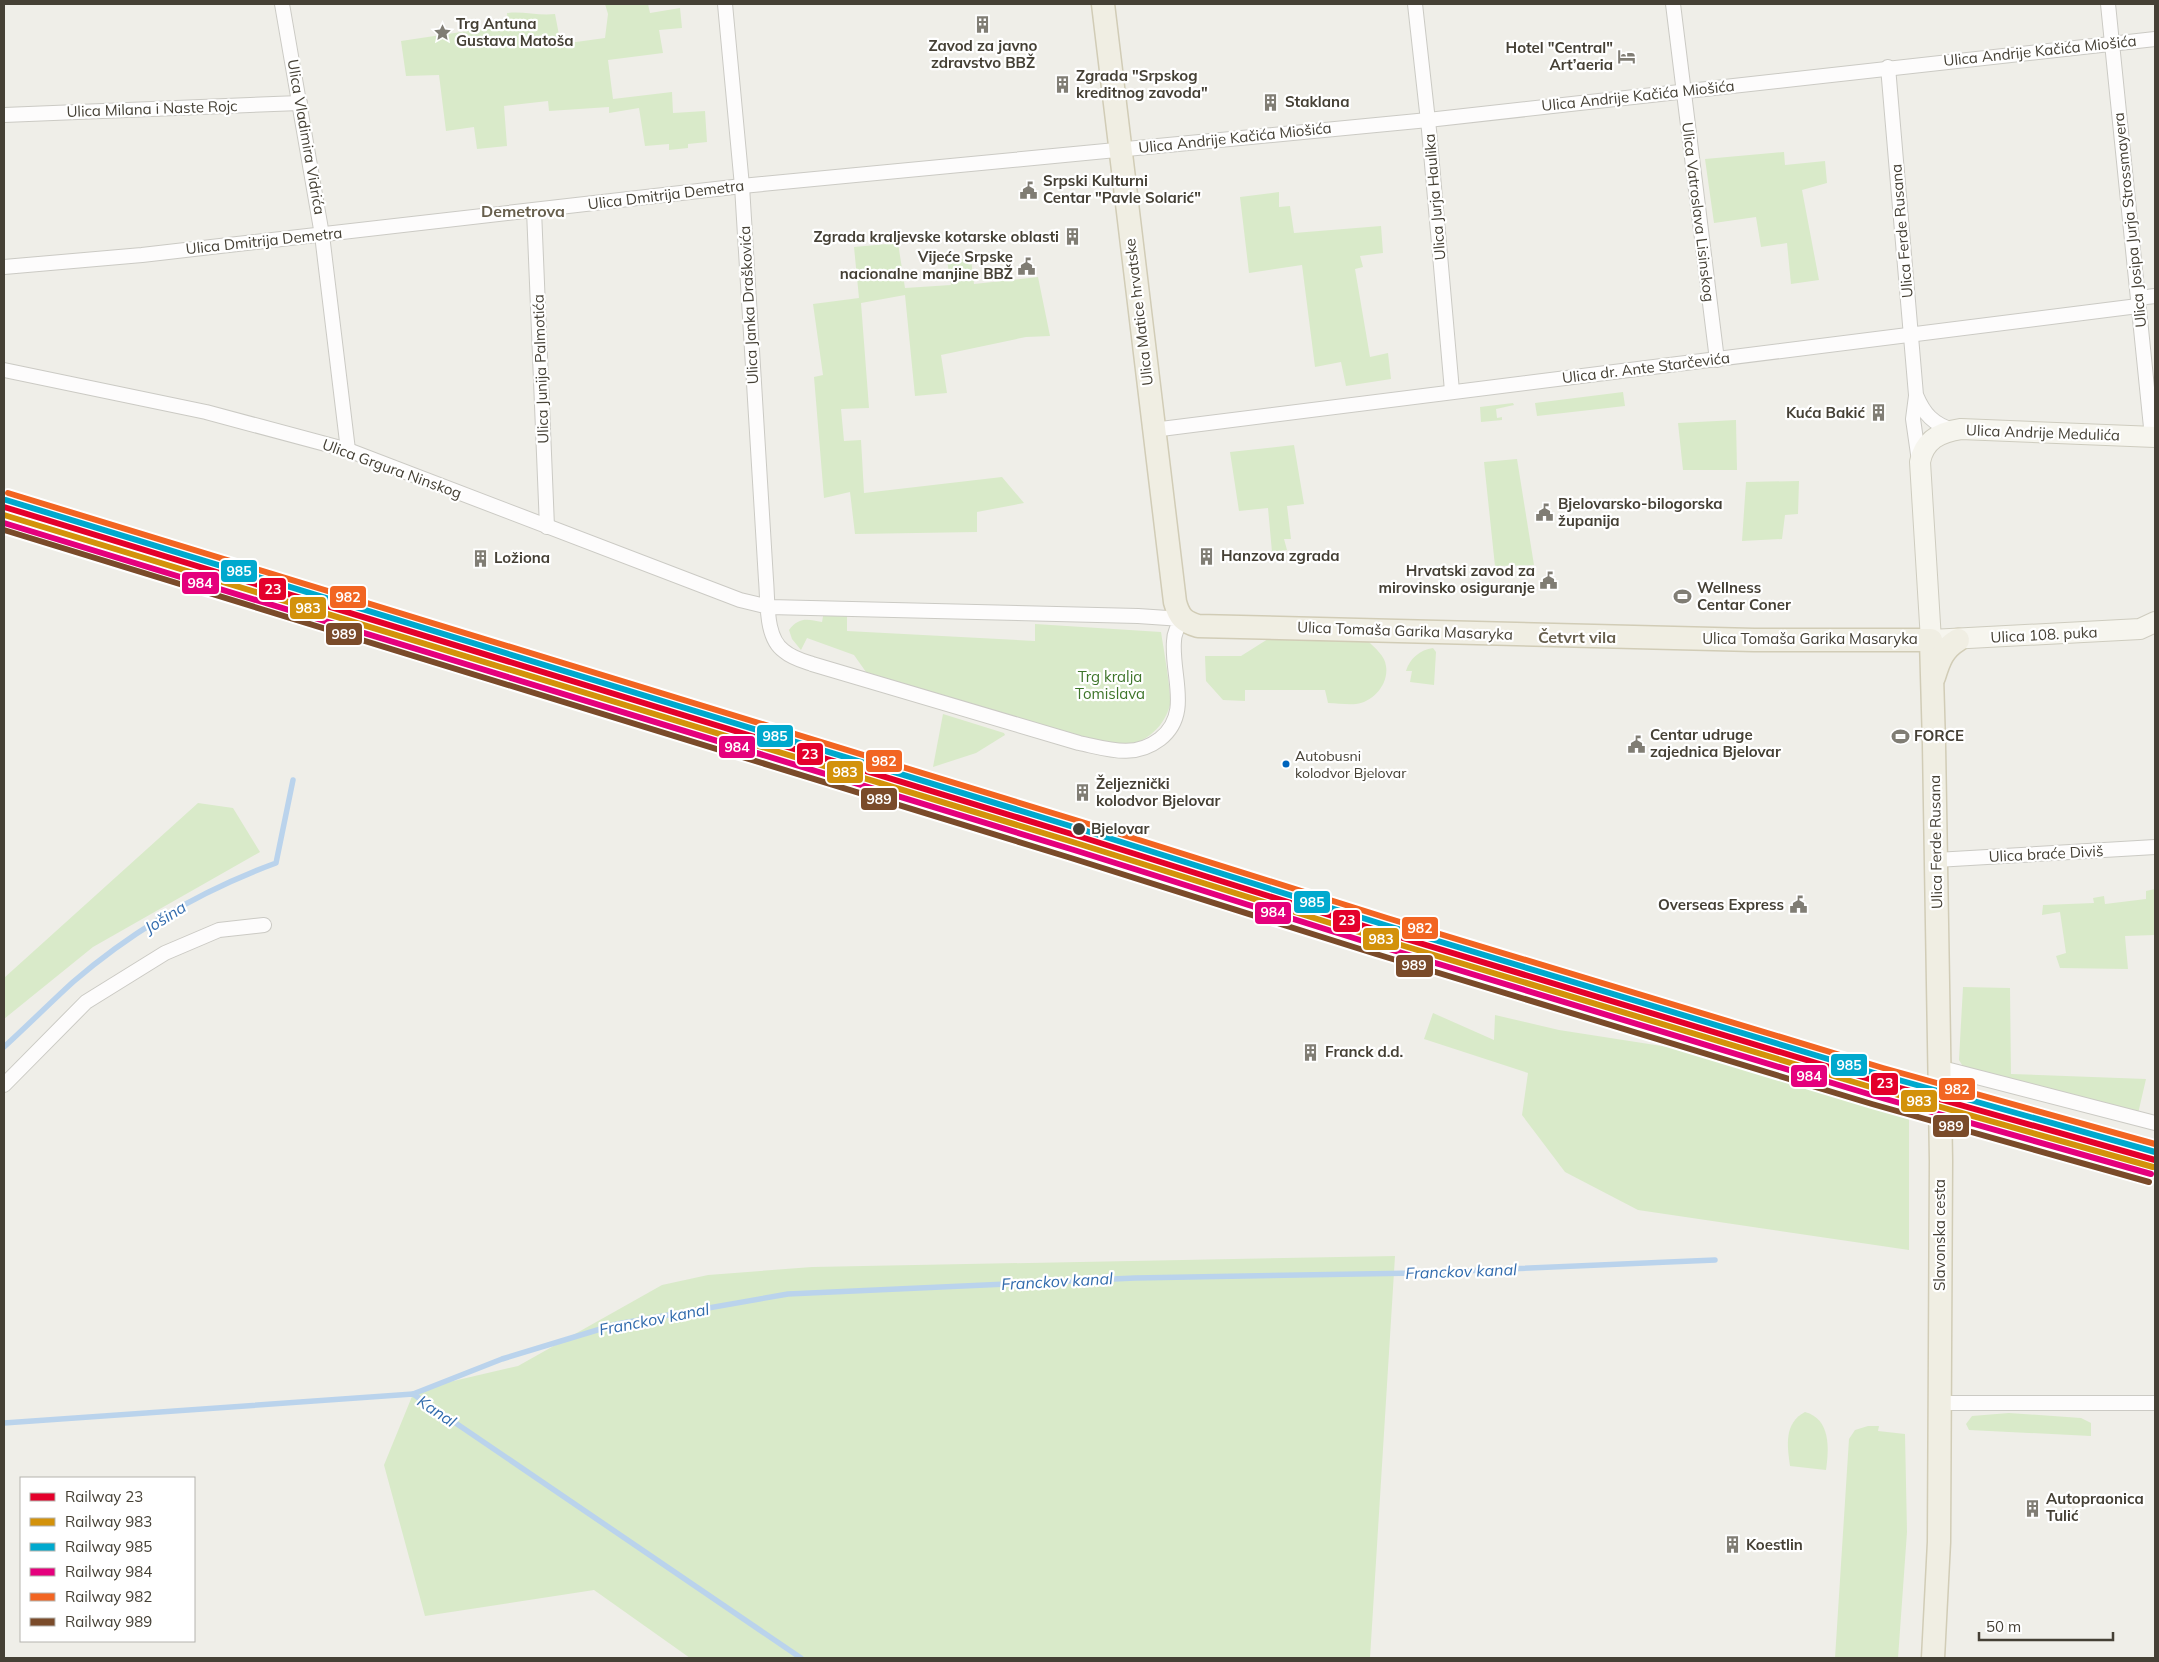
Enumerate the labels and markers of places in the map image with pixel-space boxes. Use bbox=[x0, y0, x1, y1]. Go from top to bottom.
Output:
place label: Trg Antuna Gustava Matoša bbox=[456, 14, 573, 50]
building icon: Zavod za javno zdravstvo BBŽ bbox=[973, 15, 993, 35]
place icon: Trg Antuna Gustava Matoša bbox=[432, 23, 452, 43]
place label: Zavod za javno zdravstvo BBŽ bbox=[929, 36, 1038, 72]
place label: Hotel "Central" Art’aeria bbox=[1506, 38, 1613, 74]
hotel icon: Hotel "Central" Art’aeria bbox=[1617, 47, 1637, 67]
place label: Zgrada "Srpskog kreditnog zavoda" bbox=[1076, 66, 1208, 102]
building icon: Zgrada "Srpskog kreditnog zavoda" bbox=[1052, 75, 1072, 95]
building icon: Staklana bbox=[1261, 92, 1281, 112]
place label: Staklana bbox=[1285, 92, 1349, 111]
place label: Srpski Kulturni Centar "Pavle Solarić" bbox=[1043, 171, 1201, 207]
public building icon: Srpski Kulturni Centar "Pavle Solarić" bbox=[1019, 180, 1039, 200]
place label: Zgrada kraljevske kotarske oblasti bbox=[813, 227, 1059, 246]
building icon: Zgrada kraljevske kotarske oblasti bbox=[1063, 227, 1083, 247]
place label: Vijeće Srpske nacionalne manjine BBŽ bbox=[840, 247, 1013, 283]
public building icon: Vijeće Srpske nacionalne manjine BBŽ bbox=[1017, 256, 1037, 276]
place label: Kuća Bakić bbox=[1786, 403, 1865, 422]
building icon: Kuća Bakić bbox=[1869, 403, 1889, 423]
place label: Bjelovarsko-bilogorska županija bbox=[1558, 494, 1723, 530]
public building icon: Bjelovarsko-bilogorska županija bbox=[1534, 503, 1554, 523]
building icon: Hanzova zgrada bbox=[1197, 546, 1217, 566]
place label: Hanzova zgrada bbox=[1221, 546, 1340, 565]
building icon: Ložiona bbox=[470, 548, 490, 568]
place label: Ložiona bbox=[494, 548, 550, 567]
place label: Hrvatski zavod za mirovinsko osiguranje bbox=[1378, 561, 1535, 597]
public building icon: Hrvatski zavod za mirovinsko osiguranje bbox=[1539, 570, 1559, 590]
place label: Wellness Centar Coner bbox=[1697, 578, 1791, 614]
sports icon: Wellness Centar Coner bbox=[1673, 587, 1693, 607]
place label: Centar udruge zajednica Bjelovar bbox=[1650, 725, 1781, 761]
sports icon: FORCE bbox=[1890, 726, 1910, 746]
place label: FORCE bbox=[1914, 726, 1964, 745]
public building icon: Centar udruge zajednica Bjelovar bbox=[1626, 734, 1646, 754]
place label: Autobusni kolodvor Bjelovar bbox=[1295, 747, 1407, 782]
marker: Autobusni kolodvor Bjelovar bbox=[1281, 759, 1291, 769]
place label: Željeznički kolodvor Bjelovar bbox=[1096, 774, 1220, 810]
building icon: Željeznički kolodvor Bjelovar bbox=[1072, 783, 1092, 803]
place label: Bjelovar bbox=[1091, 819, 1149, 838]
marker: Bjelovar bbox=[1071, 821, 1087, 837]
place label: Overseas Express bbox=[1658, 895, 1784, 914]
public building icon: Overseas Express bbox=[1788, 895, 1808, 915]
building icon: Franck d.d. bbox=[1301, 1042, 1321, 1062]
place label: Franck d.d. bbox=[1325, 1042, 1403, 1061]
place label: Autopraonica Tulić bbox=[2046, 1489, 2144, 1525]
building icon: Autopraonica Tulić bbox=[2022, 1498, 2042, 1518]
building icon: Koestlin bbox=[1722, 1535, 1742, 1555]
place label: Koestlin bbox=[1746, 1535, 1803, 1554]

